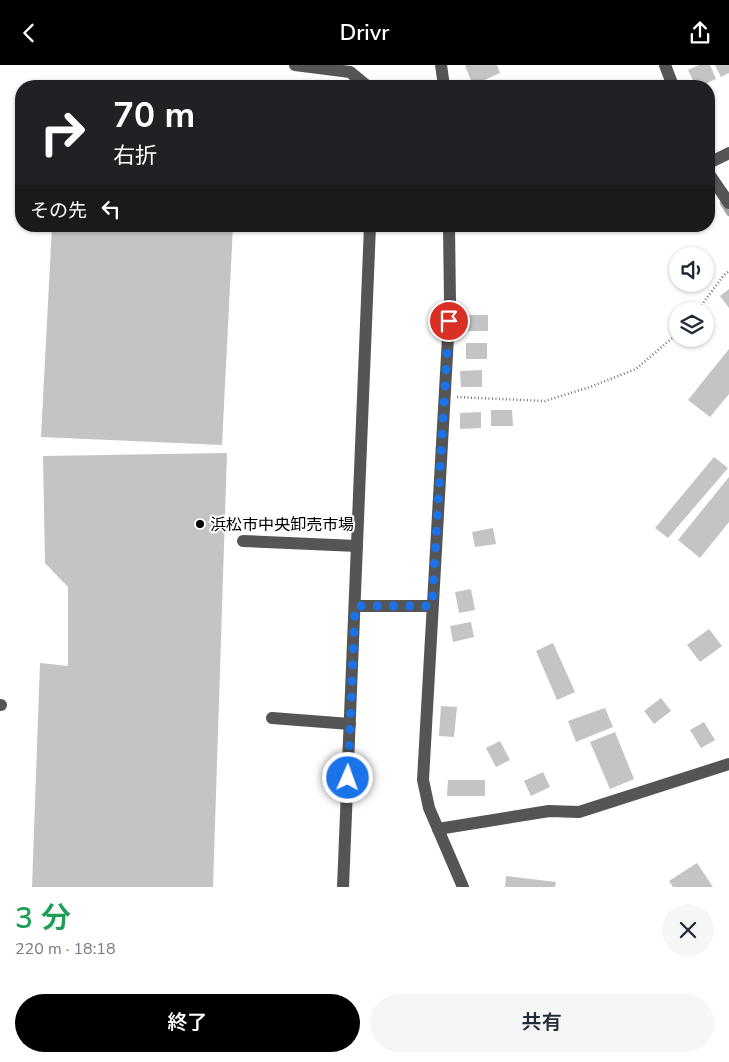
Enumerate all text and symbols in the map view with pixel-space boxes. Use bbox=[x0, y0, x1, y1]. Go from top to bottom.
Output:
text: Drivr bbox=[340, 18, 389, 48]
icon: back bbox=[15, 19, 43, 47]
icon: share bbox=[686, 19, 714, 47]
text: 70 m bbox=[113, 92, 195, 139]
icon: right bbox=[30, 100, 95, 165]
text: 右折 bbox=[113, 141, 157, 171]
icon: left bbox=[97, 195, 125, 223]
text: その先 bbox=[30, 198, 87, 224]
map controls bbox=[669, 247, 714, 347]
button: sound bbox=[669, 247, 714, 292]
pin bbox=[428, 300, 470, 342]
button: layers bbox=[669, 302, 714, 347]
icon: arrive bbox=[435, 307, 463, 335]
place label: 浜松市中央卸売市場 bbox=[210, 514, 354, 536]
marker: 浜松市中央卸売市場 bbox=[194, 518, 206, 530]
position arrow bbox=[321, 751, 373, 803]
text: 3 分 bbox=[15, 898, 71, 939]
button: close bbox=[662, 904, 714, 956]
text: 220 m · 18:18 bbox=[15, 938, 116, 960]
button: 終了 bbox=[15, 994, 360, 1052]
button: 共有 bbox=[370, 994, 714, 1052]

